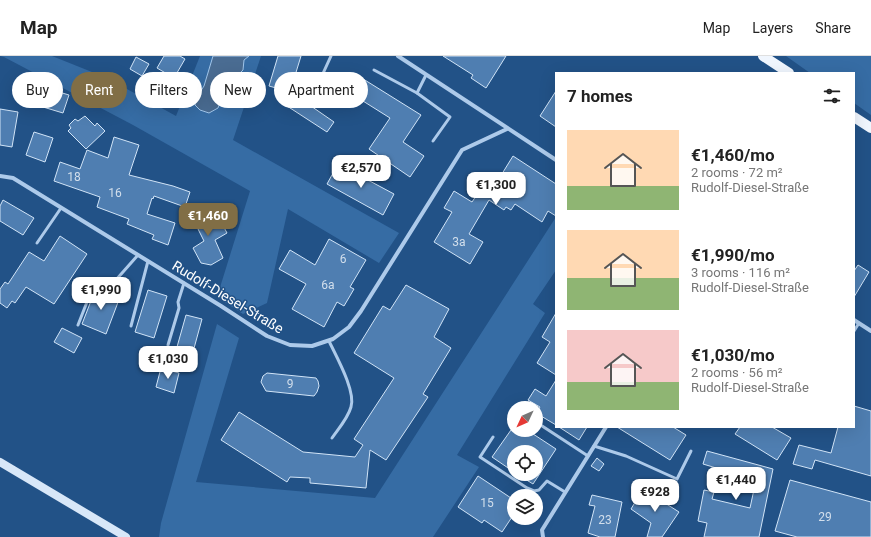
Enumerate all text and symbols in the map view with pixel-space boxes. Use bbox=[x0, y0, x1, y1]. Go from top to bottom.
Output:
text: Map bbox=[20, 16, 58, 39]
text: Map bbox=[703, 20, 730, 36]
text: Layers bbox=[752, 20, 793, 36]
text: Share bbox=[815, 20, 851, 36]
chip: Buy bbox=[12, 72, 63, 108]
chip: Rent bbox=[71, 72, 127, 108]
chip: Filters bbox=[135, 72, 202, 108]
chip: New bbox=[210, 72, 266, 108]
chip: Apartment bbox=[274, 72, 368, 108]
icon: filters bbox=[821, 85, 843, 107]
text: 7 homes bbox=[567, 86, 633, 106]
text: €1,460/mo bbox=[691, 145, 775, 165]
icon: home bbox=[599, 146, 647, 194]
pin: €2,570 bbox=[328, 155, 394, 189]
text: €2,570 bbox=[341, 160, 381, 175]
text: 2 rooms · 72 m² bbox=[691, 165, 783, 180]
house number: 18 bbox=[67, 170, 81, 184]
pin: €1,300 bbox=[463, 172, 529, 206]
text: €1,300 bbox=[476, 177, 516, 192]
text: Rudolf-Diesel-Straße bbox=[691, 180, 809, 195]
house number: 16 bbox=[108, 186, 122, 200]
pin: €1,460 bbox=[175, 203, 241, 237]
text: €1,460 bbox=[188, 208, 228, 223]
house number: 3a bbox=[452, 235, 466, 249]
text: €1,990/mo bbox=[691, 245, 775, 265]
icon: home bbox=[599, 246, 647, 294]
house number: 6 bbox=[340, 252, 347, 266]
street label: Rudolf-Diesel-Straße bbox=[169, 257, 287, 337]
text: 3 rooms · 116 m² bbox=[691, 265, 790, 280]
pin: €1,990 bbox=[68, 277, 134, 311]
house number: 6a bbox=[321, 278, 335, 292]
text: Rudolf-Diesel-Straße bbox=[691, 280, 809, 295]
text: €1,990 bbox=[81, 282, 121, 297]
text: €1,030/mo bbox=[691, 345, 775, 365]
pin: €1,030 bbox=[135, 346, 201, 380]
icon: home bbox=[599, 346, 647, 394]
text: €1,030 bbox=[148, 351, 188, 366]
text: 2 rooms · 56 m² bbox=[691, 365, 783, 380]
house number: 9 bbox=[287, 377, 293, 391]
text: Rudolf-Diesel-Straße bbox=[691, 380, 809, 395]
north arrow bbox=[507, 401, 543, 437]
map controls bbox=[507, 401, 543, 525]
button: locate bbox=[507, 445, 543, 481]
pin: €1,440 bbox=[703, 467, 769, 501]
text: €1,440 bbox=[716, 472, 756, 487]
pin: €928 bbox=[631, 479, 679, 513]
text: €928 bbox=[640, 484, 670, 499]
button: layers bbox=[507, 489, 543, 525]
house number: 15 bbox=[480, 496, 494, 510]
house number: 29 bbox=[818, 510, 832, 524]
house number: 23 bbox=[598, 513, 612, 527]

